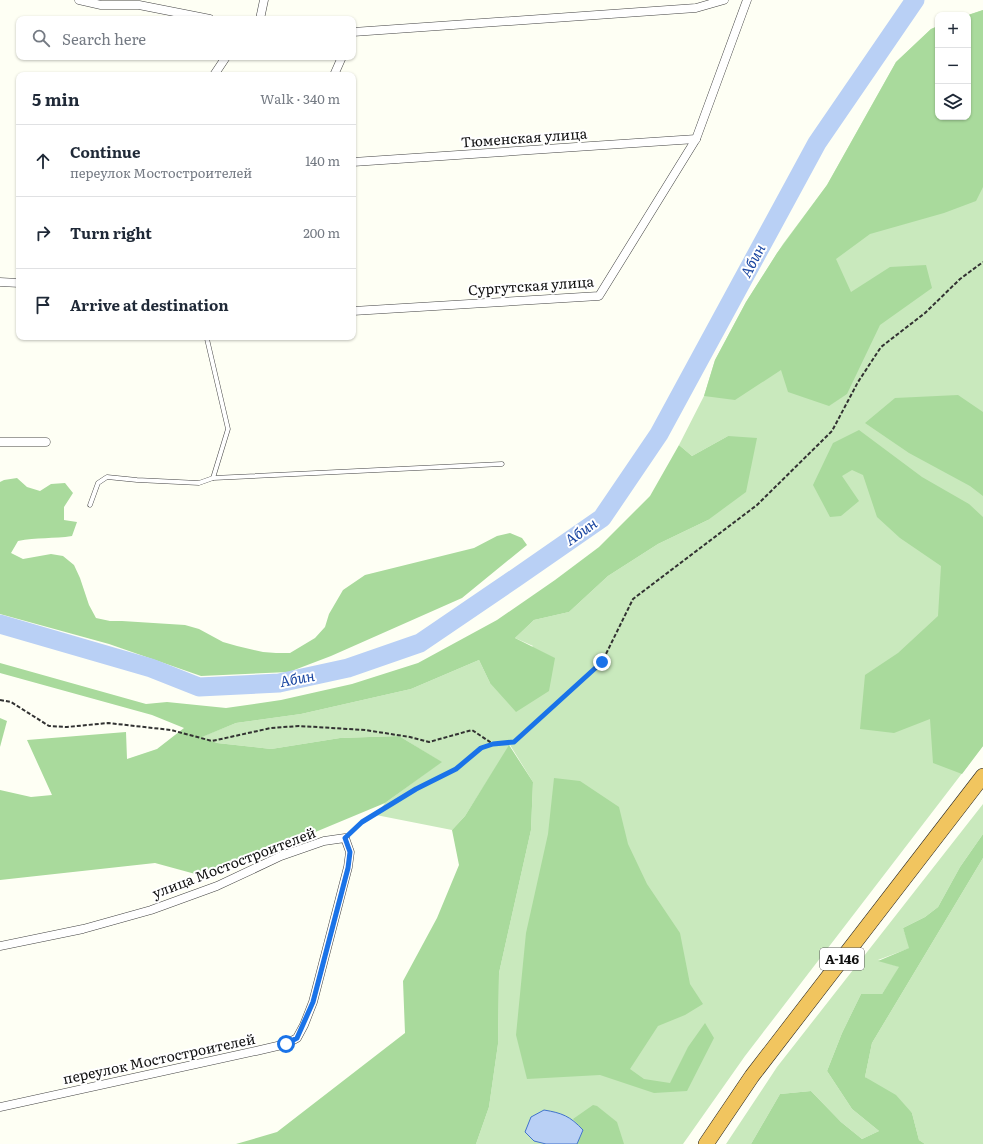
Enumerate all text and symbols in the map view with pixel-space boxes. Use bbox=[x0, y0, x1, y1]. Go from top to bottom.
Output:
map controls bbox=[935, 12, 971, 120]
button: + bbox=[935, 12, 971, 48]
search box bbox=[16, 16, 356, 60]
icon: search bbox=[30, 27, 52, 49]
text: Search here bbox=[62, 27, 146, 50]
button: − bbox=[935, 48, 971, 84]
button: layers bbox=[935, 84, 971, 120]
text: 5 min bbox=[32, 86, 80, 111]
text: Walk · 340 m bbox=[260, 89, 340, 108]
street label: Тюменская улица bbox=[460, 123, 588, 151]
text: Continue bbox=[70, 140, 140, 163]
icon: ahead bbox=[32, 150, 54, 172]
text: 140 m bbox=[305, 151, 340, 170]
text: переулок Мостостроителей bbox=[70, 163, 252, 182]
text: Turn right bbox=[70, 221, 152, 244]
icon: right bbox=[32, 222, 54, 244]
text: 200 m bbox=[303, 223, 340, 242]
water label: Абин bbox=[733, 239, 770, 281]
street label: Сургутская улица bbox=[467, 271, 595, 299]
text: Arrive at destination bbox=[70, 293, 229, 316]
icon: arrive bbox=[32, 294, 54, 316]
water label: Абин bbox=[559, 511, 602, 550]
route end bbox=[593, 653, 611, 671]
water label: Абин bbox=[277, 663, 317, 692]
street label: улица Мостостроителей bbox=[149, 822, 318, 903]
road number: А-146 bbox=[820, 948, 864, 970]
street label: переулок Мостостроителей bbox=[61, 1028, 257, 1088]
route start bbox=[277, 1035, 295, 1053]

